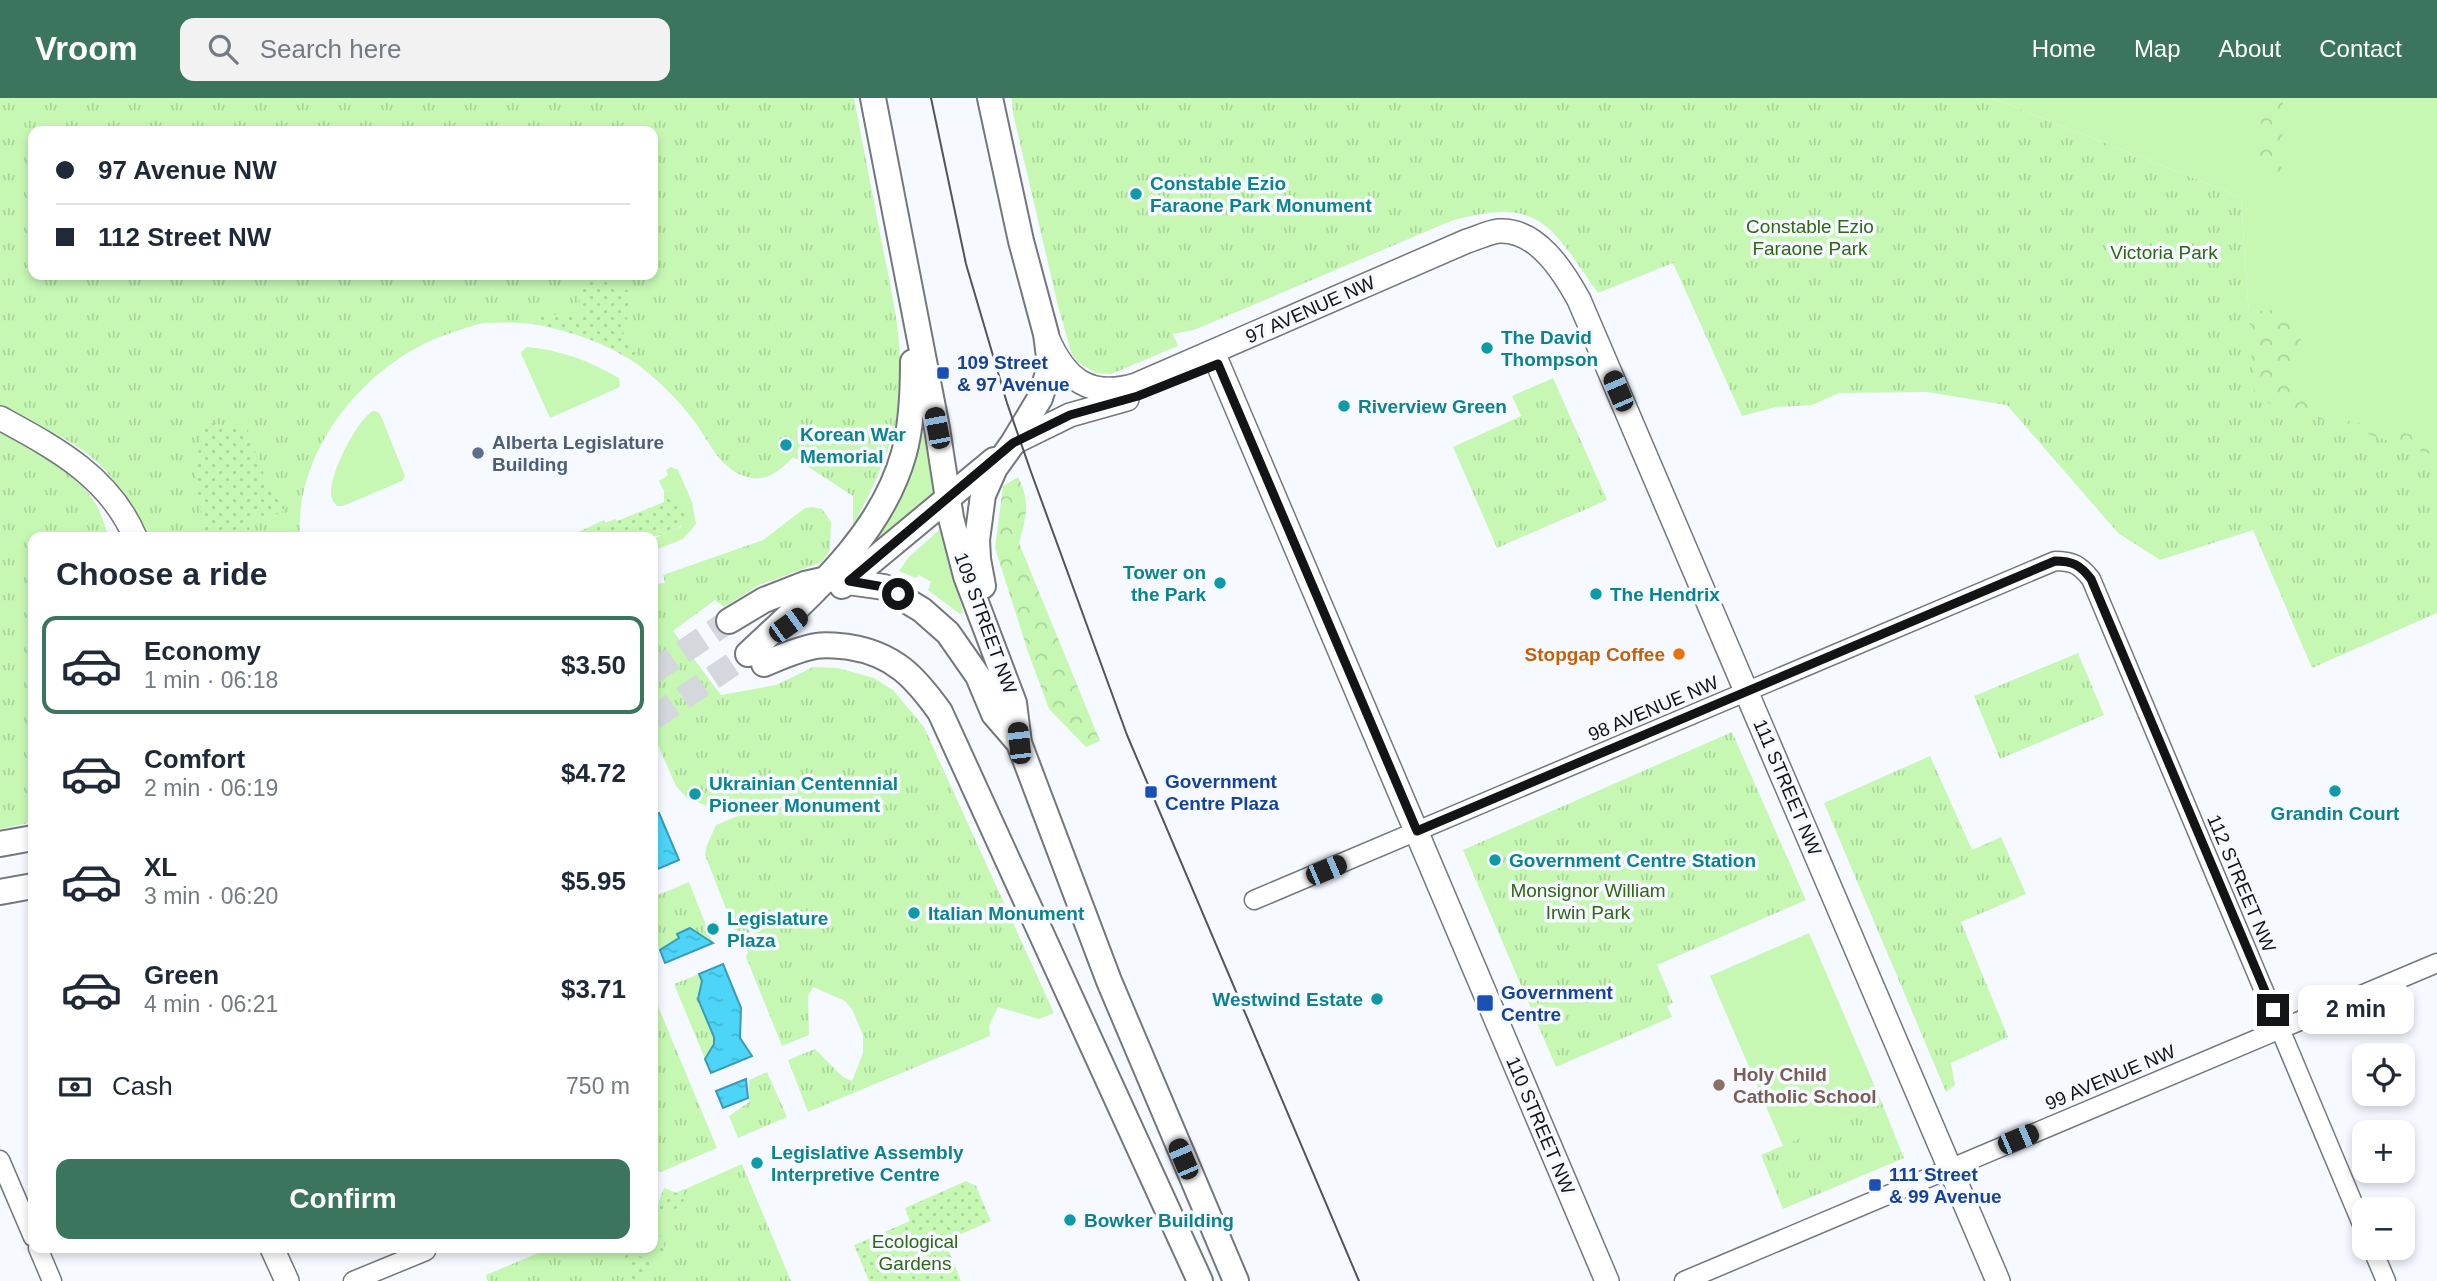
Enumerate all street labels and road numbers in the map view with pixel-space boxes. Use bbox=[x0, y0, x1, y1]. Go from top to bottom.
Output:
street label: 97 AVENUE NW bbox=[1242, 272, 1378, 347]
street label: 109 STREET NW bbox=[950, 550, 1021, 697]
street label: 98 AVENUE NW bbox=[1585, 672, 1721, 745]
street label: 111 STREET NW bbox=[1749, 716, 1826, 858]
street label: 112 STREET NW bbox=[2203, 811, 2280, 955]
street label: 99 AVENUE NW bbox=[2042, 1041, 2178, 1114]
street label: 110 STREET NW bbox=[1502, 1053, 1579, 1197]

